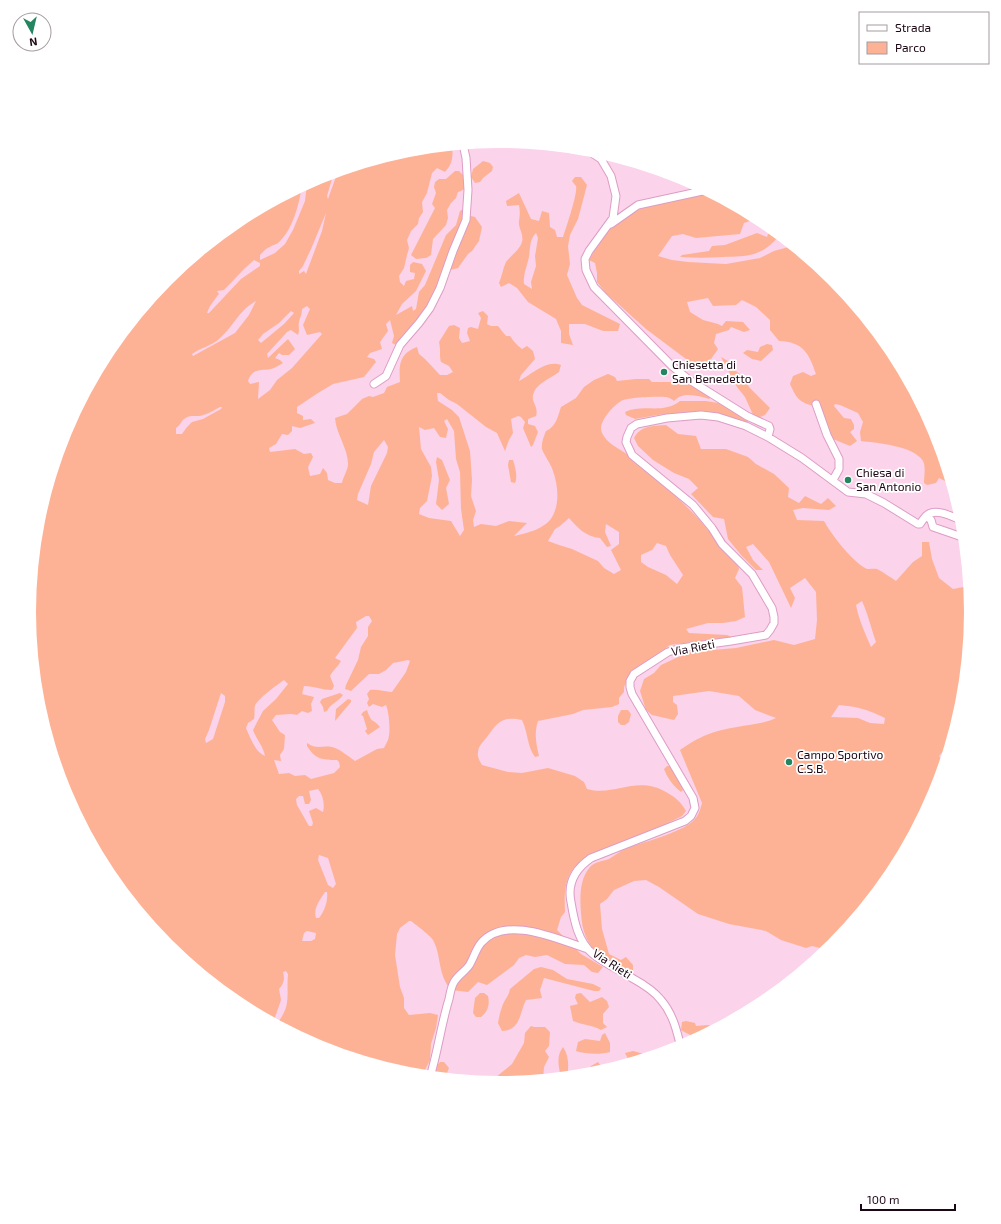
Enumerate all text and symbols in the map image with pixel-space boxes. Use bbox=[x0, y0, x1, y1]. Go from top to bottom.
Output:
north arrow bbox=[12, 12, 52, 52]
legend bbox=[859, 12, 989, 64]
text: Strada bbox=[895, 20, 931, 34]
text: N bbox=[29, 35, 38, 49]
text: Parco bbox=[895, 40, 926, 54]
place label: Chiesetta di San Benedetto bbox=[672, 357, 752, 385]
marker: Chiesetta di San Benedetto bbox=[659, 367, 669, 377]
place label: Chiesa di San Antonio bbox=[856, 465, 921, 493]
marker: Chiesa di San Antonio bbox=[843, 475, 853, 485]
street label: Via Rieti bbox=[670, 636, 716, 658]
place label: Campo Sportivo C.S.B. bbox=[797, 747, 884, 775]
marker: Campo Sportivo C.S.B. bbox=[784, 757, 794, 767]
street label: Via Rieti bbox=[590, 945, 635, 981]
scale bar bbox=[861, 1186, 955, 1212]
text: 100 m bbox=[867, 1192, 899, 1206]

